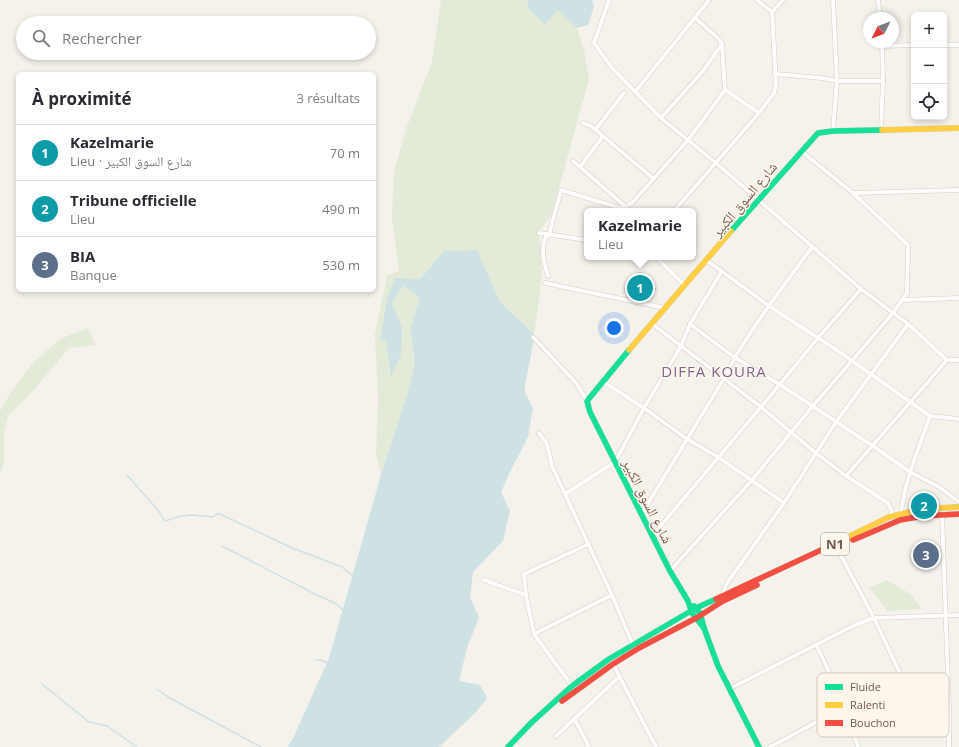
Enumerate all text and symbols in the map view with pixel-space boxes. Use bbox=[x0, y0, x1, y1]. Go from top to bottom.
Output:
north arrow bbox=[863, 12, 899, 48]
map controls bbox=[911, 12, 947, 120]
button: + bbox=[911, 12, 947, 48]
search box bbox=[16, 16, 376, 60]
icon: search bbox=[30, 27, 52, 49]
text: Rechercher bbox=[62, 28, 142, 48]
button: − bbox=[911, 48, 947, 84]
button: locate bbox=[911, 84, 947, 120]
text: À proximité bbox=[32, 87, 131, 110]
text: 3 résultats bbox=[296, 89, 360, 107]
text: Kazelmarie bbox=[70, 132, 154, 152]
text: 1 bbox=[41, 144, 49, 162]
text: 70 m bbox=[330, 144, 360, 162]
text: Lieu · شارع السوق الكبير bbox=[70, 152, 192, 170]
street label: شارع السوق الكبير bbox=[706, 157, 782, 242]
text: Tribune officielle bbox=[70, 190, 197, 210]
text: 2 bbox=[41, 200, 49, 218]
text: 490 m bbox=[322, 200, 360, 218]
popup bbox=[584, 208, 696, 260]
text: Lieu bbox=[70, 210, 95, 228]
text: Kazelmarie bbox=[598, 215, 682, 235]
text: Lieu bbox=[598, 235, 623, 253]
text: BIA bbox=[70, 246, 95, 266]
text: 3 bbox=[41, 256, 49, 274]
text: 530 m bbox=[322, 256, 360, 274]
text: Banque bbox=[70, 266, 117, 284]
pin: 1 bbox=[627, 273, 653, 303]
your location bbox=[604, 318, 624, 338]
district label: DIFFA KOURA bbox=[661, 361, 767, 381]
street label: شارع السوق الكبير bbox=[617, 455, 677, 547]
pin: 2 bbox=[911, 491, 937, 521]
road number: N1 bbox=[821, 533, 849, 555]
pin: 3 bbox=[913, 540, 939, 570]
legend bbox=[817, 673, 949, 737]
text: Fluide bbox=[850, 679, 881, 694]
text: Ralenti bbox=[850, 697, 885, 712]
text: Bouchon bbox=[850, 715, 896, 730]

